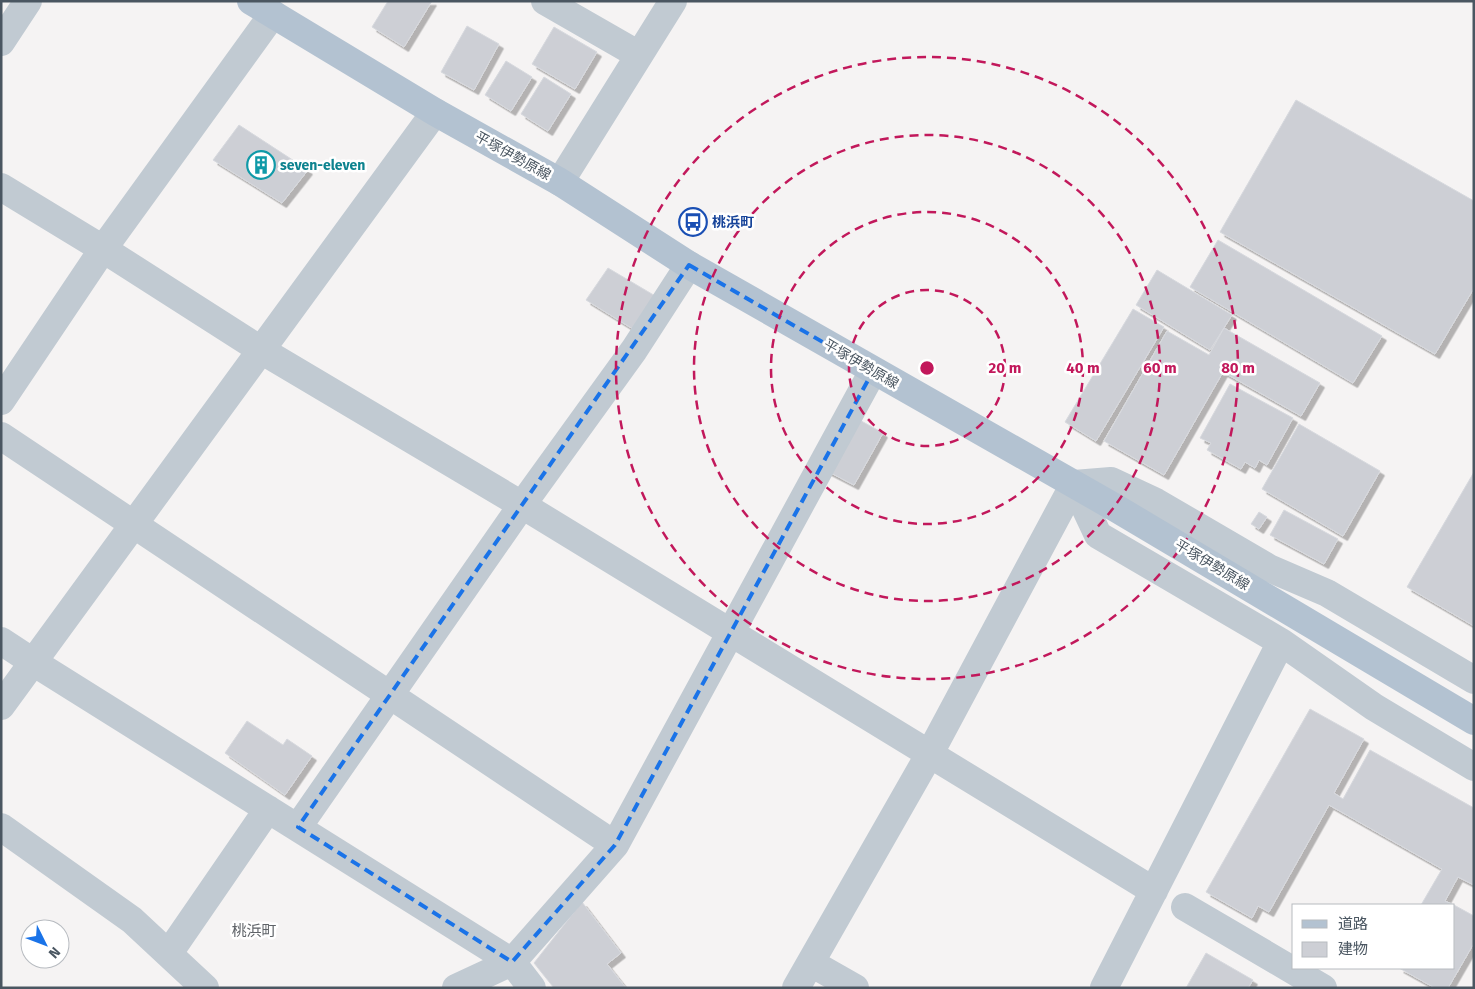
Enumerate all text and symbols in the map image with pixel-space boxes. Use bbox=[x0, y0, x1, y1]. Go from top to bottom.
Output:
street label: 平塚伊勢原線 bbox=[472, 128, 554, 184]
building icon: seven-eleven bbox=[246, 150, 276, 180]
place label: seven-eleven bbox=[280, 157, 365, 174]
bus stop icon: 桃浜町 bbox=[678, 207, 708, 237]
place label: 桃浜町 bbox=[712, 214, 754, 231]
street label: 平塚伊勢原線 bbox=[820, 336, 902, 392]
centre of rings bbox=[918, 359, 936, 377]
text: 20 m bbox=[989, 359, 1021, 377]
text: 40 m bbox=[1066, 359, 1100, 377]
text: 60 m bbox=[1143, 359, 1177, 377]
text: 80 m bbox=[1221, 359, 1255, 377]
street label: 平塚伊勢原線 bbox=[1172, 536, 1252, 594]
legend bbox=[1292, 904, 1455, 969]
text: 道路 bbox=[1338, 915, 1368, 933]
north arrow bbox=[20, 919, 70, 969]
district label: 桃浜町 bbox=[231, 922, 277, 940]
text: 建物 bbox=[1338, 940, 1368, 958]
text: N bbox=[45, 943, 64, 962]

